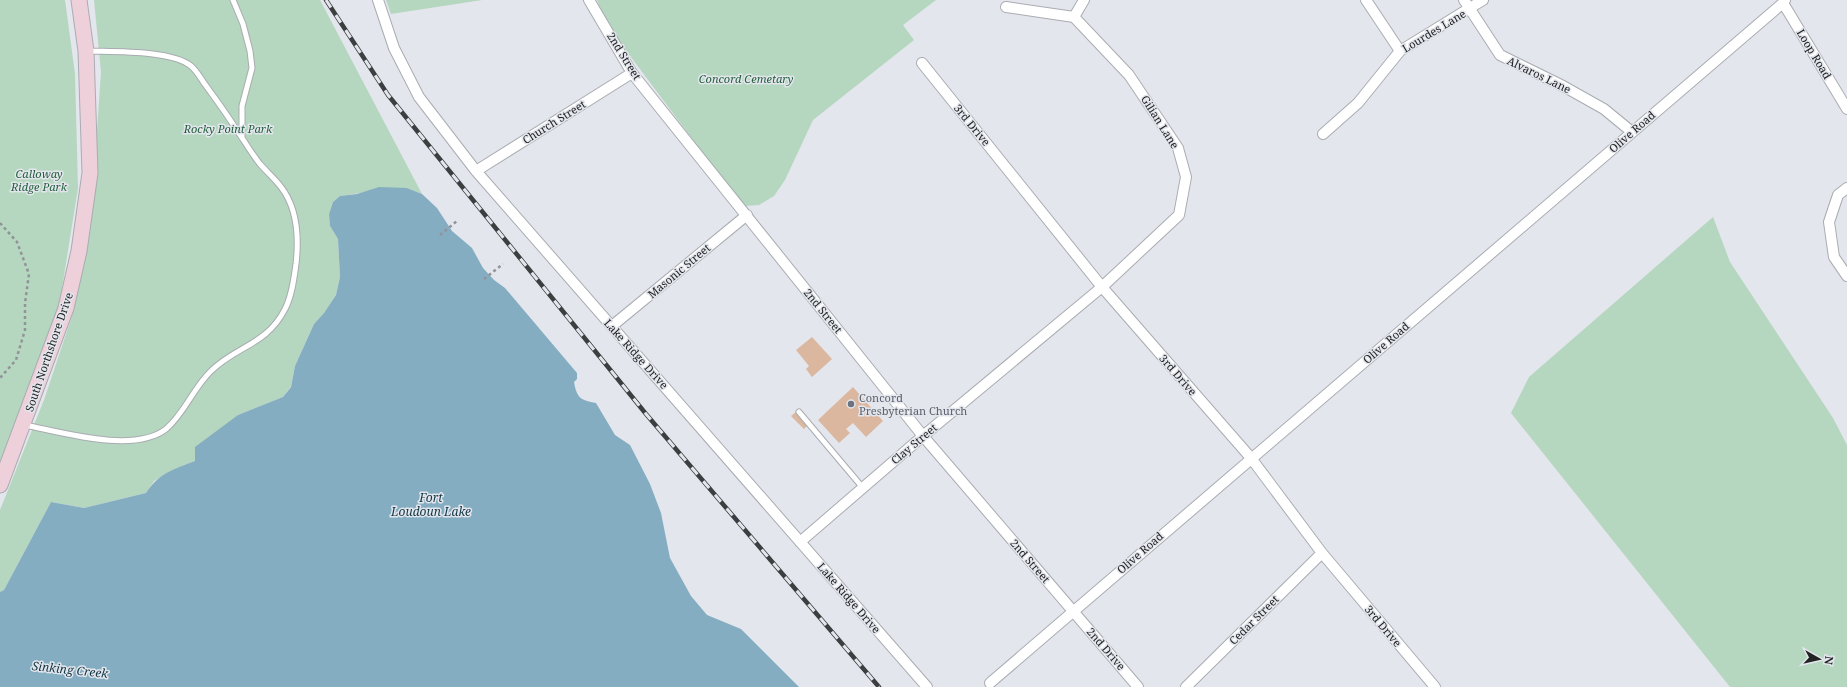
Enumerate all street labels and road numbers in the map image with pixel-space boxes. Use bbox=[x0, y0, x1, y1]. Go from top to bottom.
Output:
street label: Lourdes Lane bbox=[1399, 6, 1468, 56]
street label: Loop Road bbox=[1794, 26, 1835, 82]
street label: 2nd Street bbox=[604, 29, 645, 83]
street label: Alvaros Lane bbox=[1505, 53, 1574, 96]
street label: Gilian Lane bbox=[1138, 92, 1183, 151]
street label: Church Street bbox=[519, 96, 588, 147]
street label: 3rd Drive bbox=[951, 101, 994, 149]
street label: Olive Road bbox=[1605, 107, 1658, 156]
street label: Masonic Street bbox=[644, 240, 713, 301]
street label: 2nd Street bbox=[801, 285, 846, 336]
street label: South Northshore Drive bbox=[21, 290, 76, 413]
street label: Lake Ridge Drive bbox=[601, 316, 672, 392]
street label: Olive Road bbox=[1359, 318, 1412, 367]
street label: 3rd Drive bbox=[1156, 351, 1200, 399]
street label: Clay Street bbox=[887, 420, 940, 467]
street label: Olive Road bbox=[1113, 528, 1166, 577]
street label: 2nd Street bbox=[1007, 536, 1054, 586]
street label: Lake Ridge Drive bbox=[814, 559, 884, 636]
street label: Cedar Street bbox=[1226, 592, 1282, 648]
street label: 3rd Drive bbox=[1362, 602, 1405, 650]
street label: 2nd Drive bbox=[1084, 624, 1129, 673]

